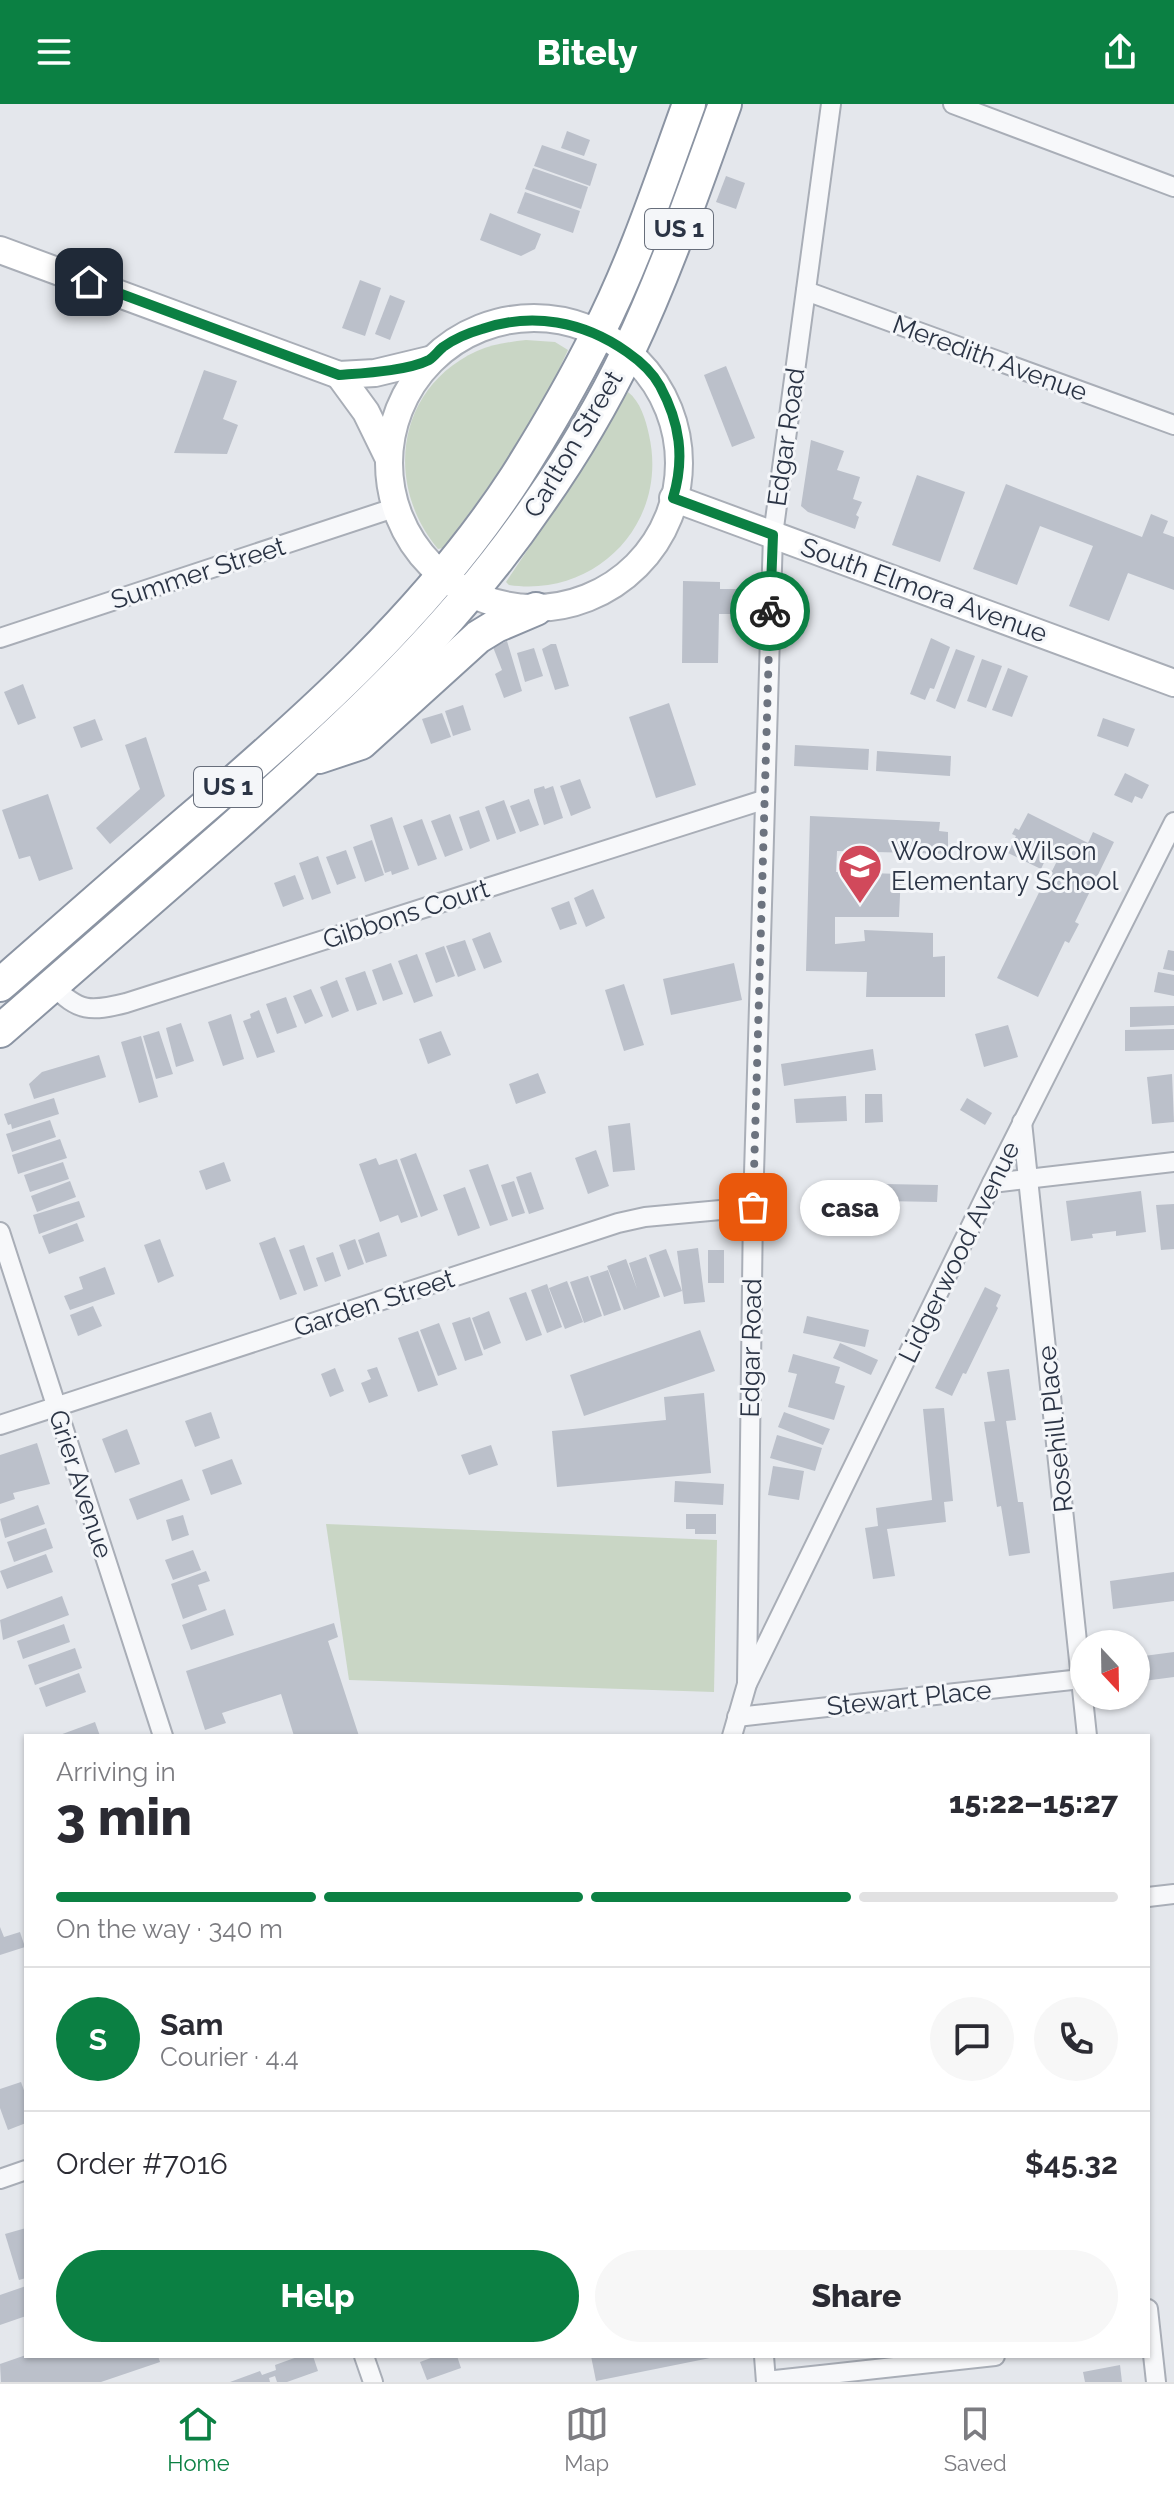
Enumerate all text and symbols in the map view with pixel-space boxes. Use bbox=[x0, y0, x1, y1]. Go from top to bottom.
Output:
icon: menu bbox=[32, 30, 76, 74]
icon: share bbox=[1098, 30, 1142, 74]
text: Bitely bbox=[536, 31, 638, 73]
road number: US 1 bbox=[645, 209, 713, 249]
pin bbox=[55, 248, 123, 316]
icon: home bbox=[67, 260, 111, 304]
street label: Meredith Avenue bbox=[889, 309, 1091, 407]
street label: Carlton Street bbox=[517, 365, 629, 523]
street label: Edgar Road bbox=[761, 366, 811, 508]
street label: Summer Street bbox=[107, 531, 289, 615]
street label: South Elmora Avenue bbox=[797, 531, 1051, 649]
courier bbox=[730, 571, 810, 651]
icon: bike bbox=[748, 589, 792, 633]
road number: US 1 bbox=[194, 767, 262, 807]
place label: Woodrow Wilson Elementary School bbox=[891, 836, 1120, 896]
school or university icon: Woodrow Wilson Elementary School bbox=[836, 842, 884, 905]
street label: Gibbons Court bbox=[319, 873, 493, 955]
street label: Lidgerwood Avenue bbox=[892, 1137, 1026, 1367]
pin bbox=[719, 1173, 787, 1241]
callout: casa bbox=[801, 1179, 901, 1235]
icon: bag bbox=[731, 1185, 775, 1229]
text: casa bbox=[821, 1193, 879, 1223]
street label: Garden Street bbox=[290, 1263, 458, 1343]
street label: Edgar Road bbox=[735, 1278, 767, 1418]
street label: Rosehill Place bbox=[1031, 1344, 1079, 1514]
street label: Grier Avenue bbox=[43, 1406, 119, 1562]
north arrow bbox=[1070, 1630, 1150, 1710]
map controls bbox=[1070, 1630, 1150, 1710]
street label: Stewart Place bbox=[825, 1674, 993, 1722]
text: Arriving in bbox=[56, 1757, 176, 1787]
text: 15:22–15:27 bbox=[949, 1785, 1118, 1820]
text: 3 min bbox=[56, 1786, 192, 1847]
text: On the way · 340 m bbox=[56, 1914, 283, 1944]
button: chat bbox=[930, 1997, 1014, 2081]
button: phone bbox=[1034, 1997, 1118, 2081]
text: Sam bbox=[160, 2007, 223, 2042]
text: S bbox=[89, 2022, 107, 2057]
text: Courier · 4.4 bbox=[160, 2042, 299, 2072]
text: Order #7016 bbox=[56, 2146, 228, 2181]
text: $45.32 bbox=[1025, 2146, 1118, 2181]
button: Help bbox=[56, 2250, 579, 2342]
button: Share bbox=[595, 2250, 1118, 2342]
tab: Home bbox=[167, 2402, 230, 2476]
tab: Map bbox=[564, 2402, 609, 2476]
tab: Saved bbox=[944, 2402, 1007, 2476]

